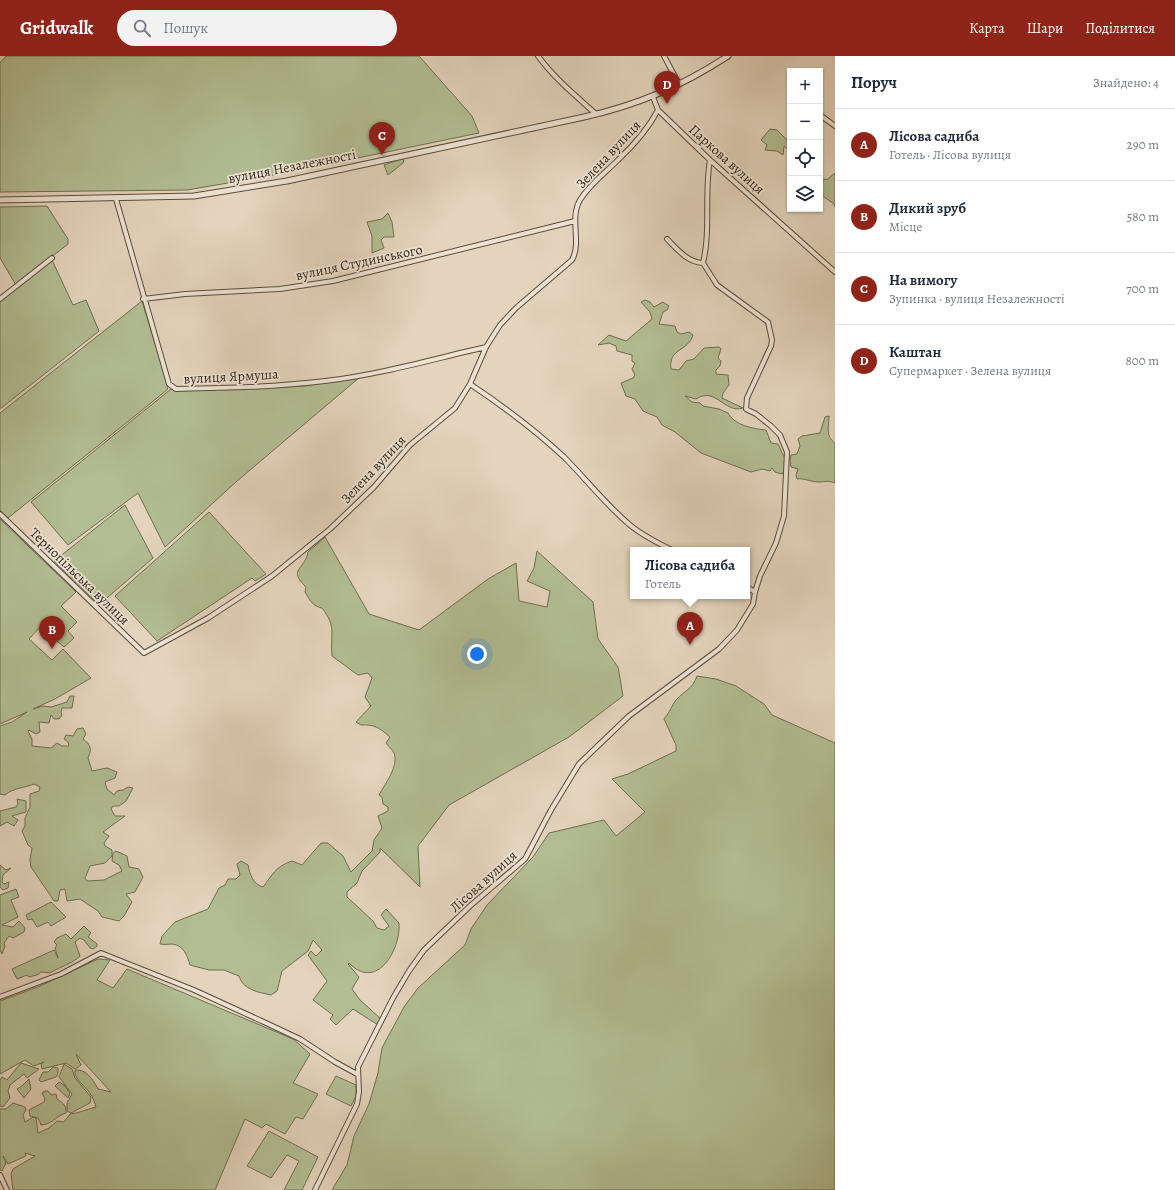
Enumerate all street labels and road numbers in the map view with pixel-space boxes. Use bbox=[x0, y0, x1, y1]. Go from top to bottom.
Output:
street label: Зелена вулиця bbox=[572, 116, 645, 193]
street label: Паркова вулиця bbox=[685, 120, 769, 199]
street label: вулиця Незалежності bbox=[227, 145, 358, 188]
street label: вулиця Студинського bbox=[294, 240, 424, 285]
street label: вулиця Ярмуша bbox=[183, 364, 280, 388]
street label: Зелена вулиця bbox=[337, 431, 410, 508]
street label: Тернопільська вулиця bbox=[26, 524, 134, 629]
street label: Лісова вулиця bbox=[446, 846, 521, 917]

